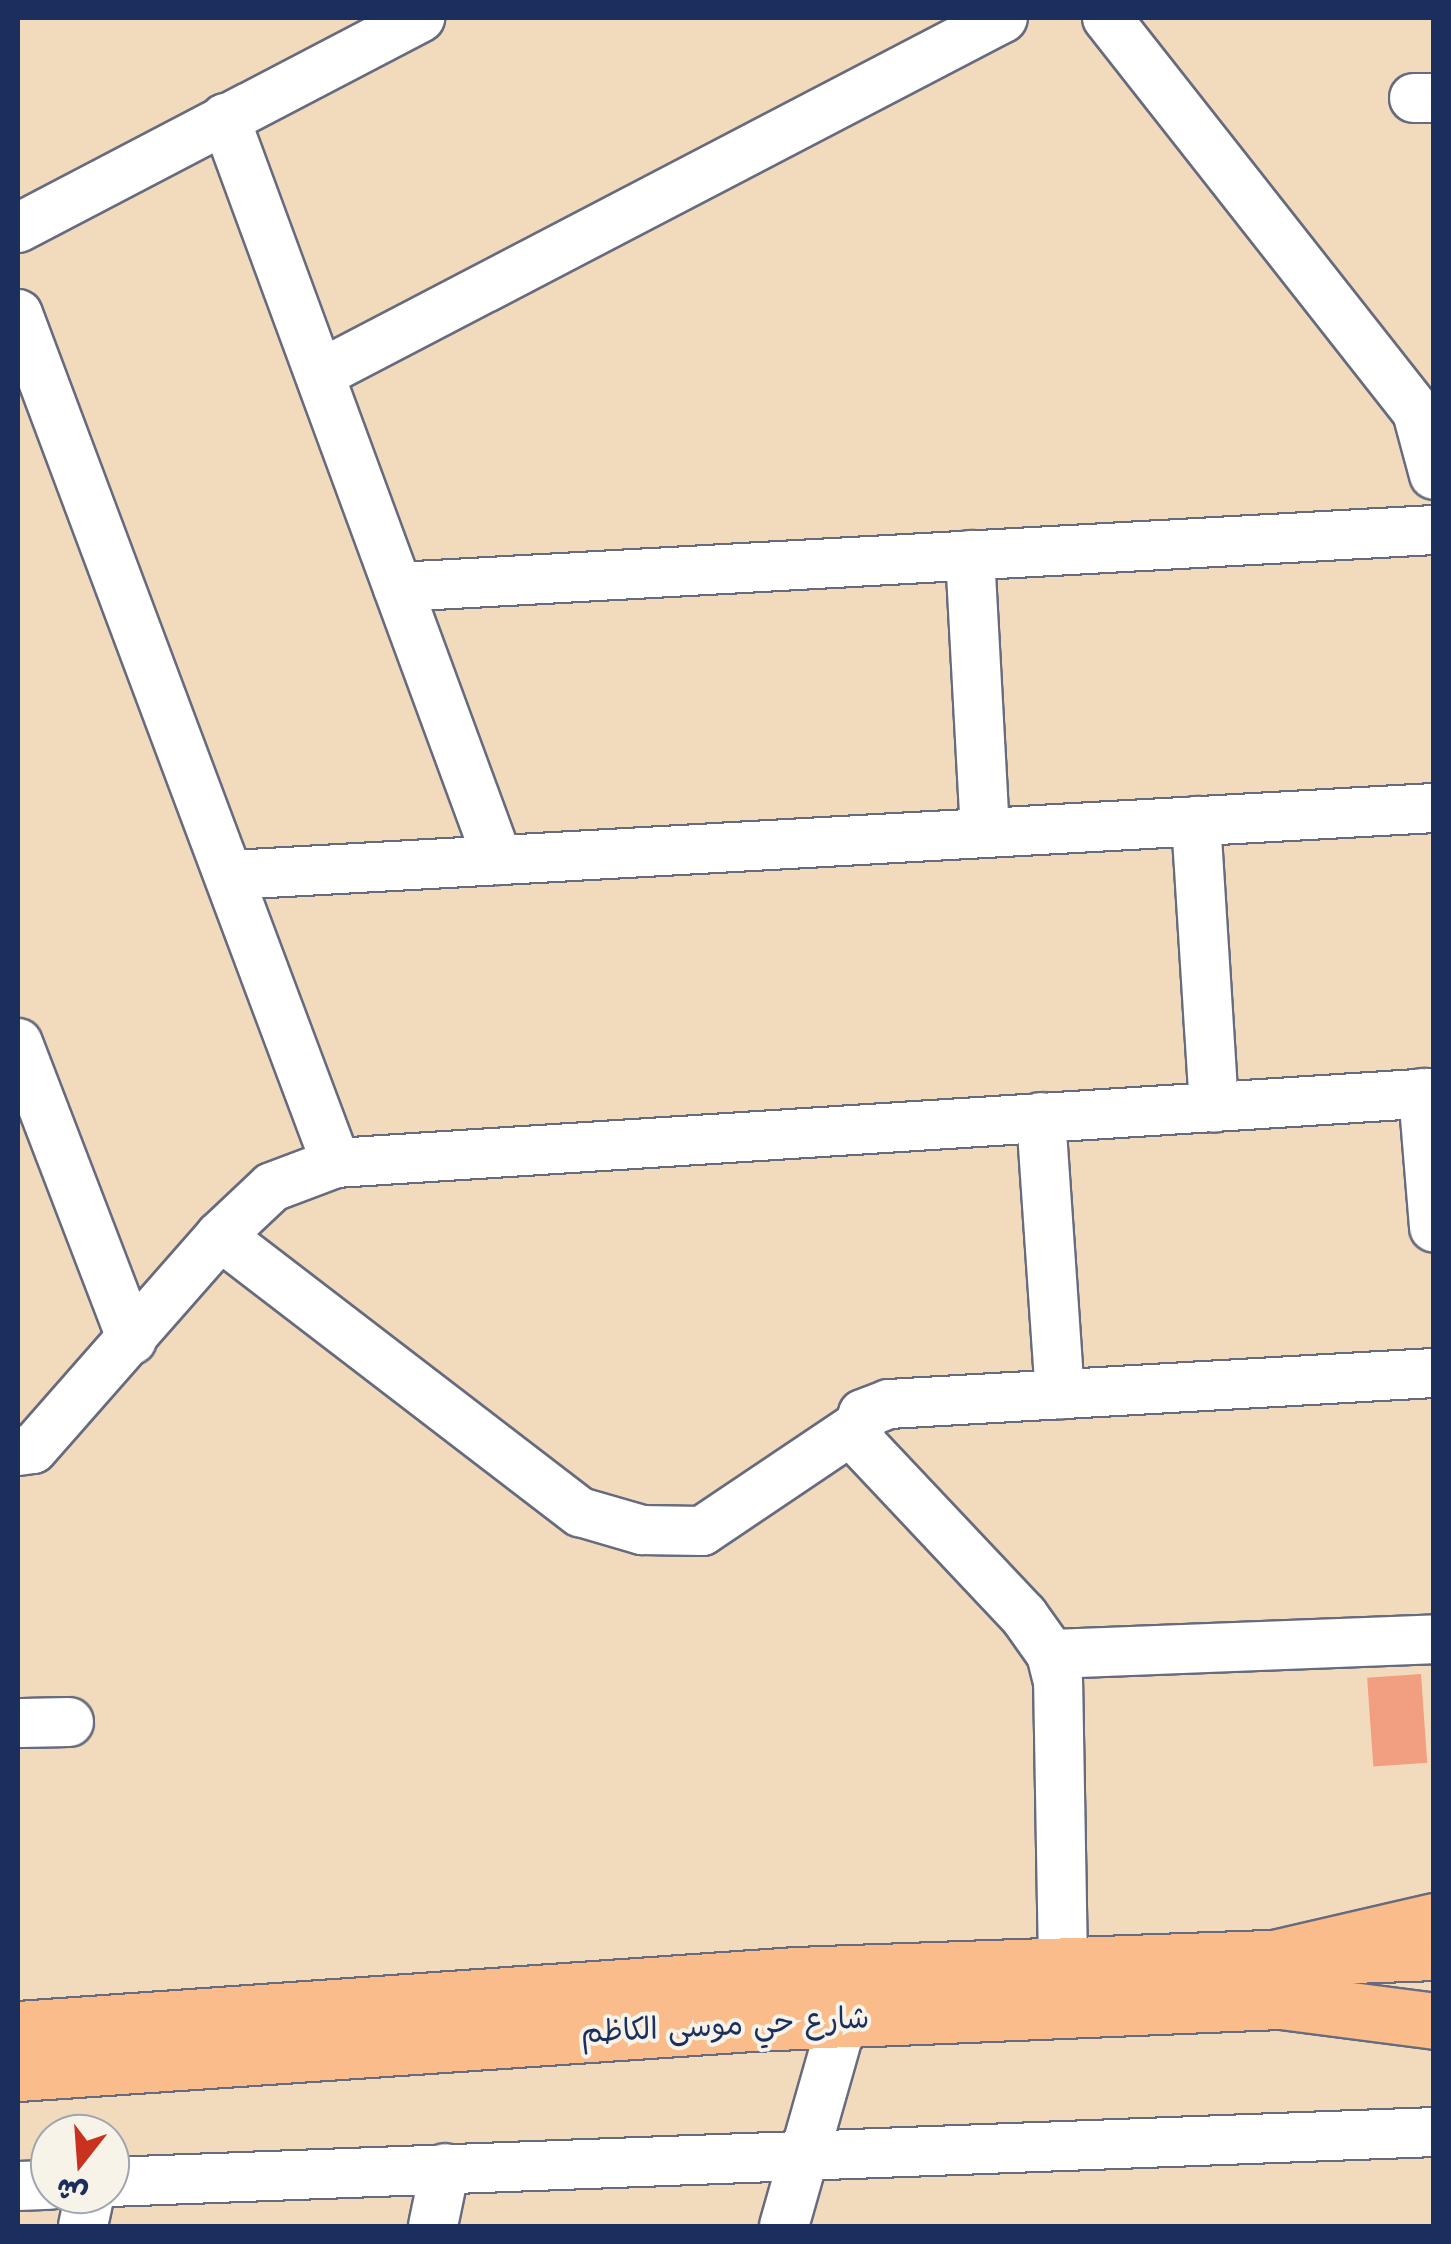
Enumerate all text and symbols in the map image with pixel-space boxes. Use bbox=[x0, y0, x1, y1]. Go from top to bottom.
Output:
street label: شارع حي موسى الكاظم bbox=[580, 2000, 870, 2052]
north arrow bbox=[30, 2114, 130, 2214]
text: ش bbox=[52, 2171, 91, 2211]

